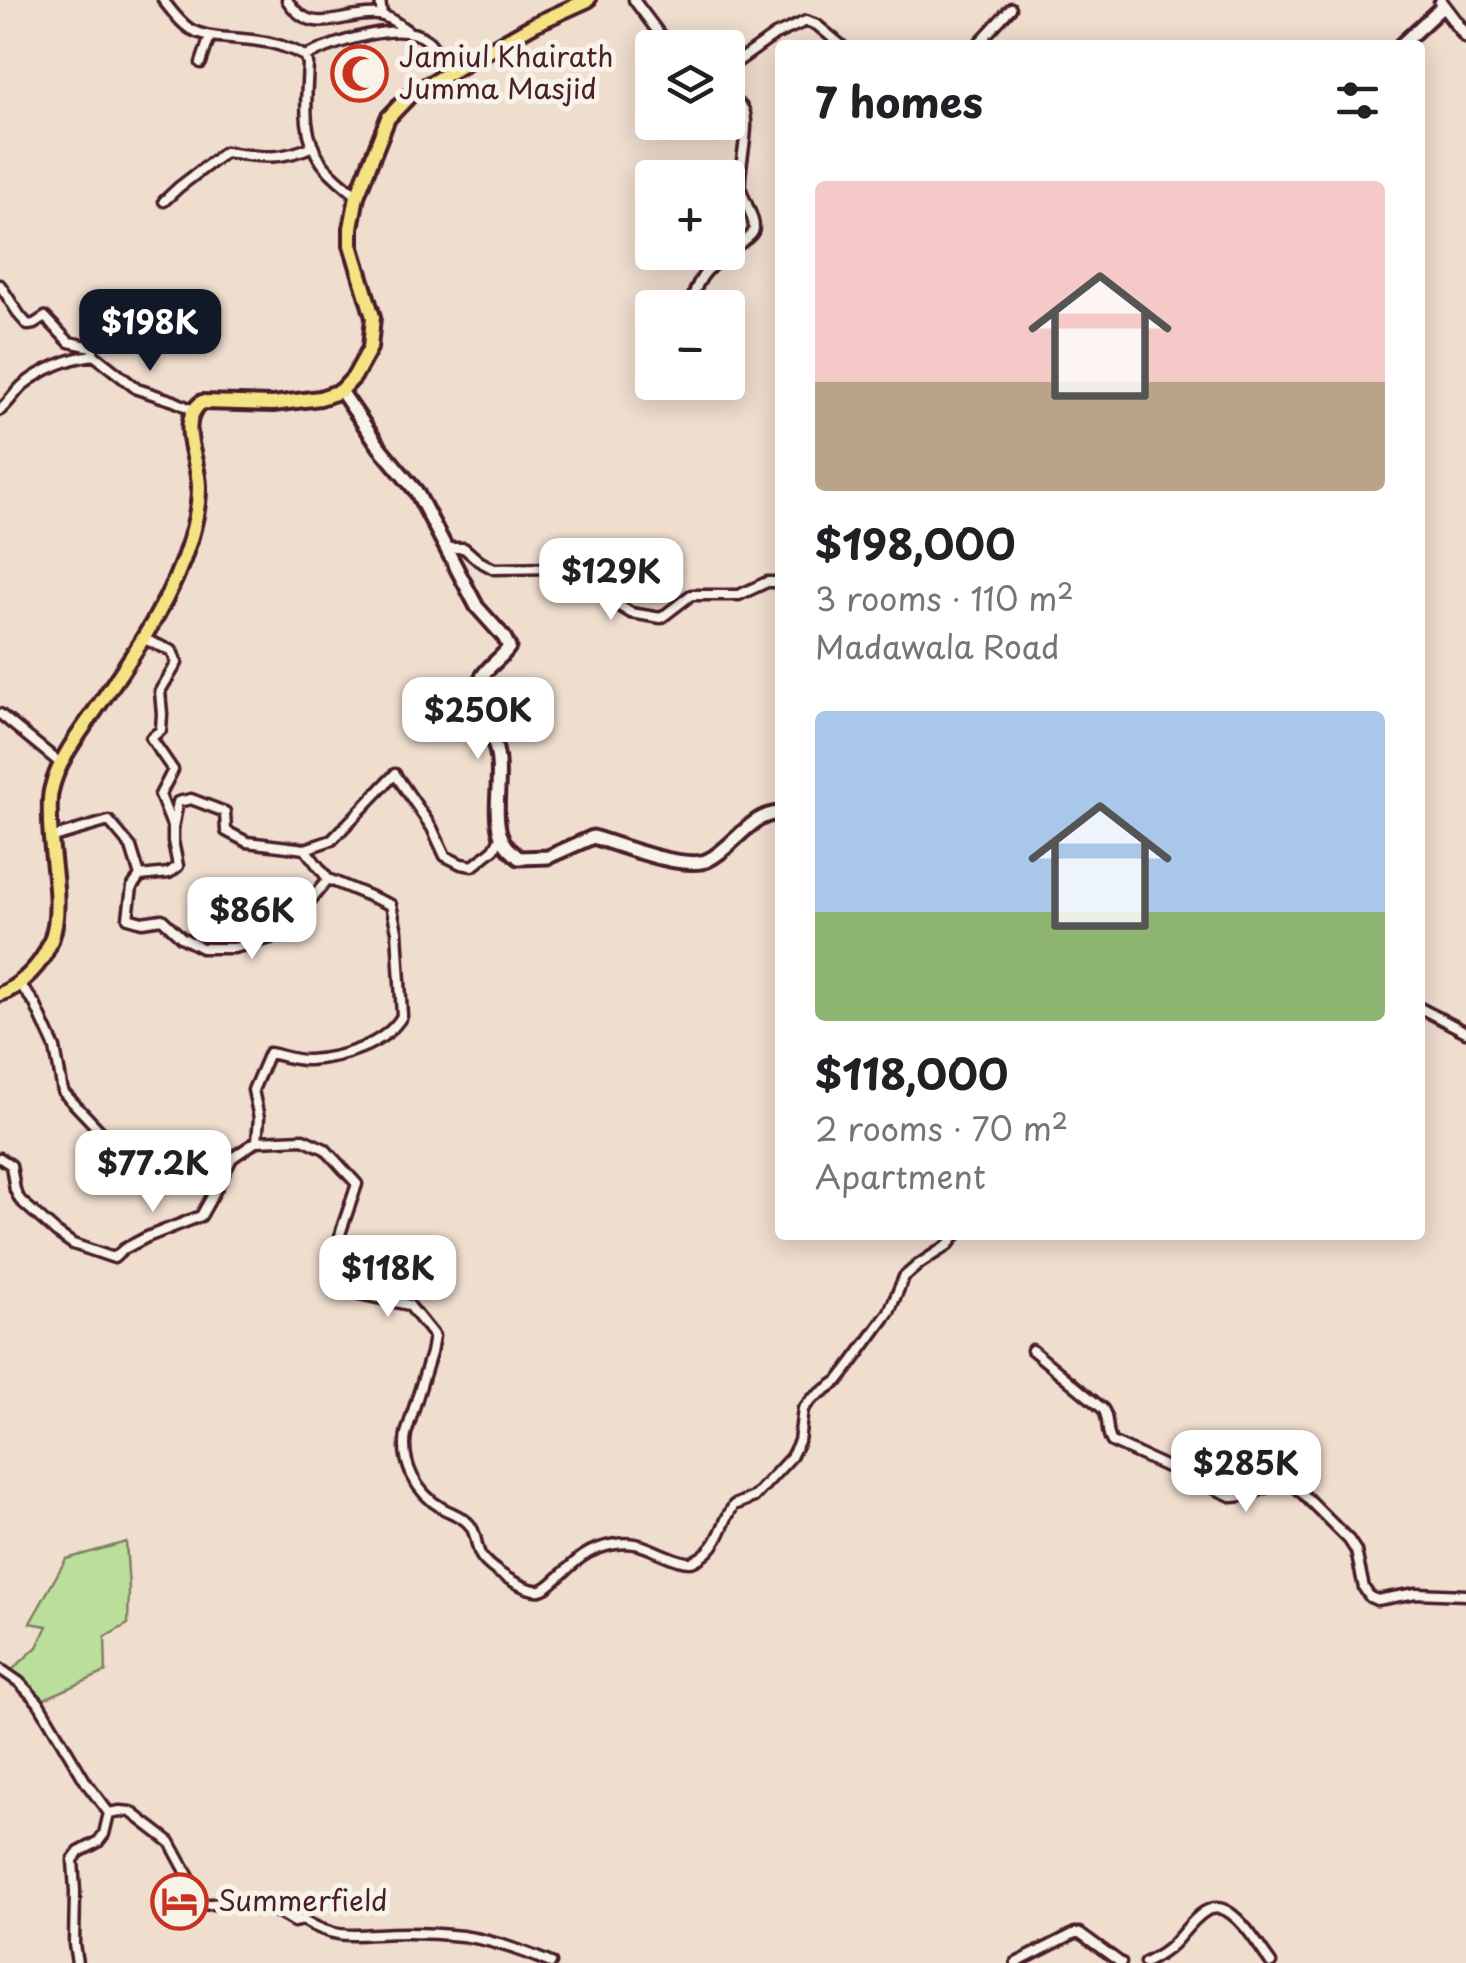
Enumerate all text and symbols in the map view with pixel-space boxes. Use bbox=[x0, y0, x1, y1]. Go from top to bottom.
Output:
map controls bbox=[635, 30, 745, 400]
button: layers bbox=[635, 30, 745, 140]
place label: Jamiul Khairath Jumma Masjid bbox=[399, 34, 614, 109]
mosque icon: Jamiul Khairath Jumma Masjid bbox=[330, 43, 390, 103]
text: 7 homes bbox=[815, 69, 983, 132]
icon: filters bbox=[1330, 73, 1385, 128]
button: + bbox=[635, 160, 745, 270]
icon: home bbox=[1010, 246, 1190, 426]
pin: $198K bbox=[80, 289, 220, 374]
button: − bbox=[635, 290, 745, 400]
text: $198K bbox=[101, 297, 199, 345]
text: $198,000 bbox=[815, 511, 1016, 574]
pin: $129K bbox=[541, 538, 681, 623]
text: $129K bbox=[561, 546, 661, 594]
text: 3 rooms · 110 m² bbox=[815, 574, 1074, 622]
text: Madawala Road bbox=[815, 622, 1059, 670]
pin: $250K bbox=[408, 677, 548, 762]
text: $250K bbox=[424, 685, 532, 733]
icon: home bbox=[1010, 776, 1190, 956]
pin: $86K bbox=[193, 877, 311, 962]
text: $86K bbox=[209, 885, 295, 933]
text: $118,000 bbox=[815, 1041, 1008, 1104]
text: 2 rooms · 70 m² bbox=[815, 1104, 1068, 1152]
pin: $77.2K bbox=[72, 1130, 234, 1215]
text: $77.2K bbox=[97, 1138, 209, 1186]
text: Apartment bbox=[815, 1152, 986, 1200]
pin: $118K bbox=[318, 1235, 458, 1320]
text: $118K bbox=[341, 1243, 435, 1291]
pin: $285K bbox=[1176, 1430, 1316, 1515]
text: $285K bbox=[1193, 1438, 1299, 1486]
hotel icon: Summerfield bbox=[149, 1871, 209, 1931]
place label: Summerfield bbox=[218, 1878, 388, 1921]

